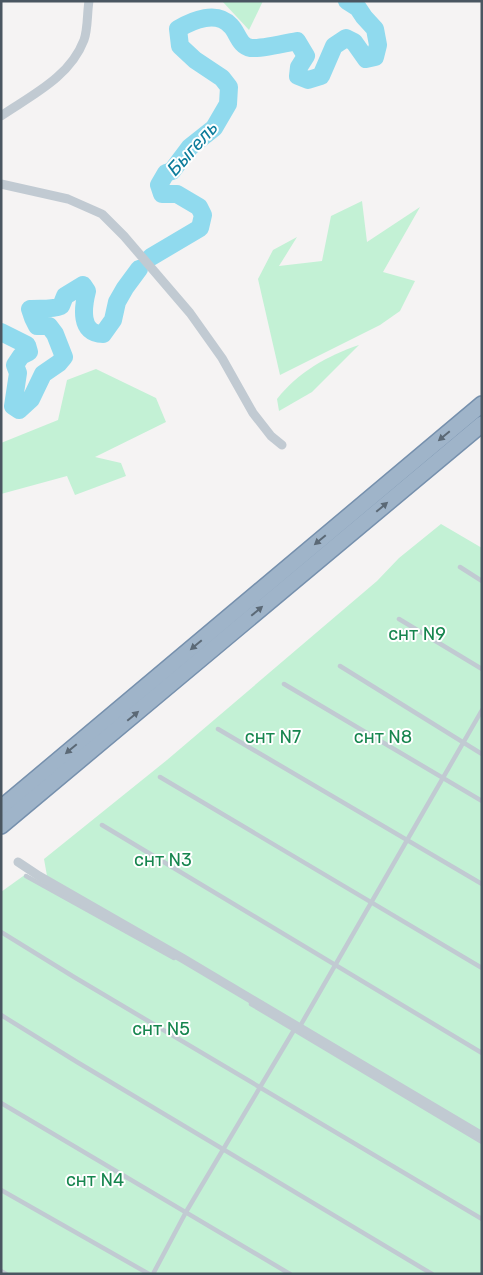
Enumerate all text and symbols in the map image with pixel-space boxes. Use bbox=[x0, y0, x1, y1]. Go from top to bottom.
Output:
water label: Быгель bbox=[162, 117, 223, 180]
one-way arrow bbox=[438, 430, 451, 441]
one-way arrow bbox=[375, 501, 387, 513]
one-way arrow bbox=[314, 535, 327, 546]
one-way arrow bbox=[250, 606, 263, 617]
park label: снт N9 bbox=[388, 623, 446, 645]
one-way arrow bbox=[189, 639, 202, 650]
one-way arrow bbox=[126, 710, 139, 721]
park label: снт N7 bbox=[245, 726, 301, 748]
park label: снт N8 bbox=[354, 726, 412, 748]
one-way arrow bbox=[65, 744, 78, 755]
park label: снт N3 bbox=[134, 849, 192, 871]
park label: снт N5 bbox=[132, 1018, 190, 1040]
park label: снт N4 bbox=[66, 1169, 124, 1191]

